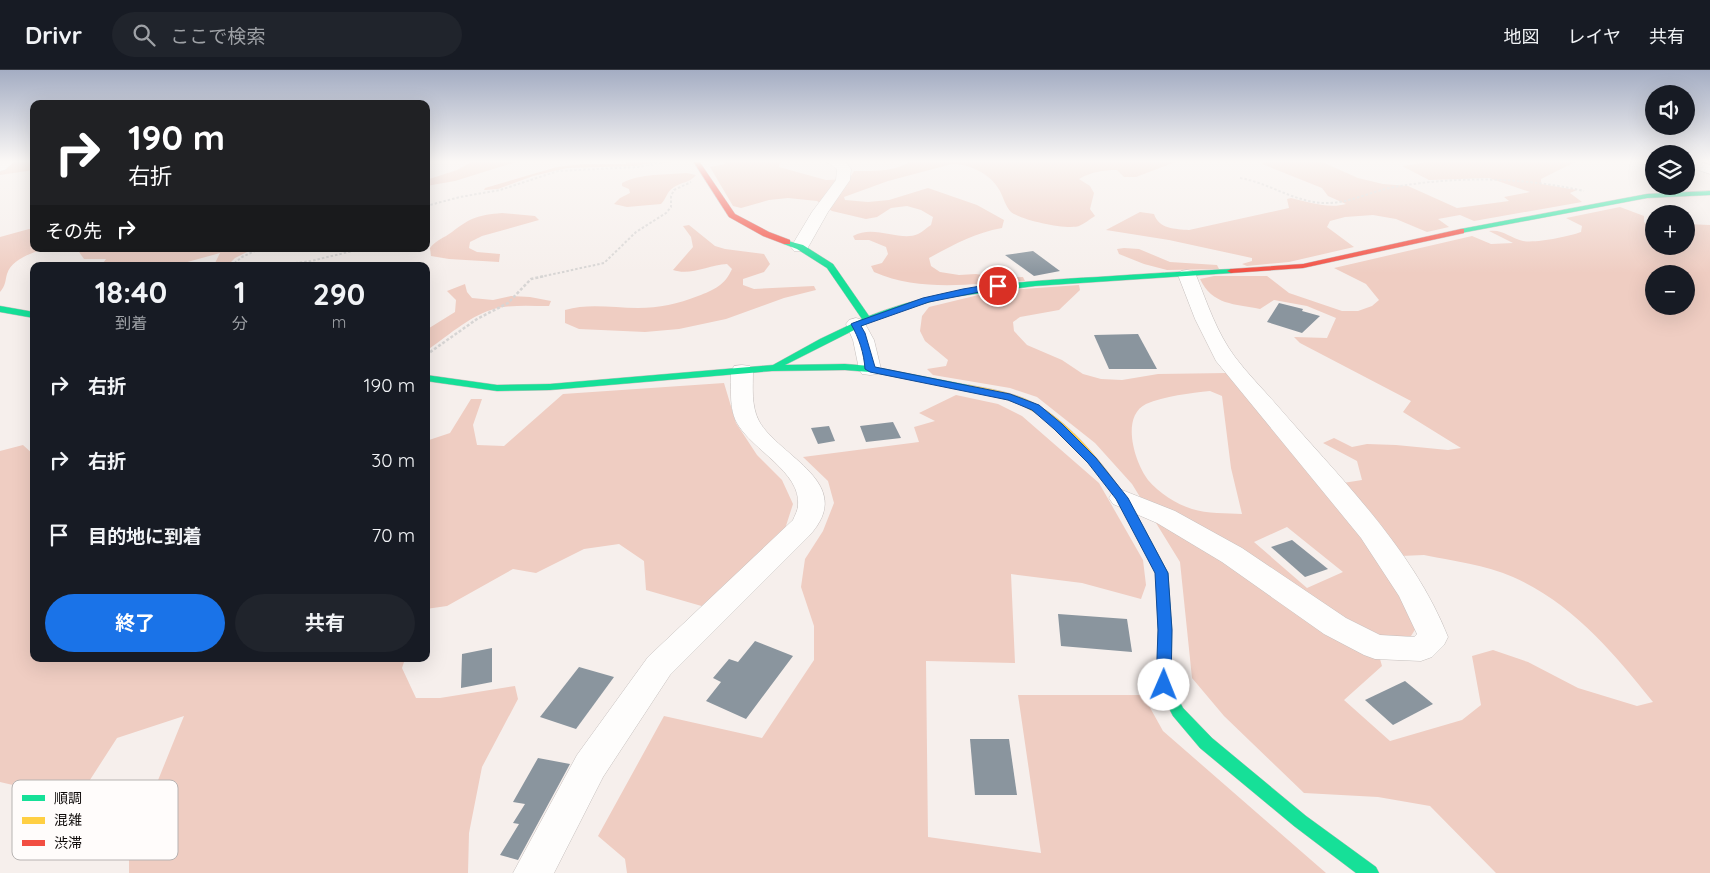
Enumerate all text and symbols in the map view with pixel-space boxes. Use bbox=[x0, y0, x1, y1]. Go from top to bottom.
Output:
search box bbox=[112, 12, 462, 57]
text: Drivr bbox=[25, 20, 82, 50]
icon: search bbox=[130, 21, 158, 49]
text: ここで検索 bbox=[170, 24, 265, 48]
text: 地図 bbox=[1504, 25, 1540, 48]
text: レイヤ bbox=[1568, 25, 1621, 48]
text: 共有 bbox=[1649, 25, 1685, 48]
map controls bbox=[1645, 85, 1695, 315]
button: sound bbox=[1645, 85, 1695, 135]
text: 190 m bbox=[128, 115, 225, 159]
icon: right bbox=[45, 120, 110, 185]
button: layers bbox=[1645, 145, 1695, 195]
text: 右折 bbox=[128, 162, 172, 190]
button: + bbox=[1645, 205, 1695, 255]
icon: right bbox=[112, 215, 140, 243]
text: その先 bbox=[45, 219, 102, 243]
pin bbox=[977, 265, 1019, 307]
button: − bbox=[1645, 265, 1695, 315]
icon: arrive bbox=[984, 272, 1012, 300]
text: 18:40 bbox=[95, 273, 167, 311]
text: 1 bbox=[234, 273, 246, 311]
text: 290 bbox=[313, 275, 365, 313]
text: m bbox=[332, 312, 346, 332]
text: 到着 bbox=[115, 313, 147, 333]
text: 分 bbox=[232, 313, 248, 333]
icon: right bbox=[45, 371, 73, 399]
text: 190 m bbox=[364, 373, 415, 397]
text: 右折 bbox=[88, 374, 126, 398]
icon: right bbox=[45, 446, 73, 474]
text: 30 m bbox=[371, 448, 415, 472]
text: 右折 bbox=[88, 449, 126, 473]
icon: arrive bbox=[45, 521, 73, 549]
text: 70 m bbox=[371, 523, 415, 547]
text: 目的地に到着 bbox=[88, 524, 202, 548]
button: 終了 bbox=[45, 594, 225, 652]
button: 共有 bbox=[235, 594, 415, 652]
position arrow bbox=[1137, 658, 1189, 710]
legend bbox=[12, 780, 178, 860]
text: 順調 bbox=[54, 789, 82, 807]
text: 混雑 bbox=[54, 811, 82, 829]
text: 渋滞 bbox=[54, 834, 82, 852]

